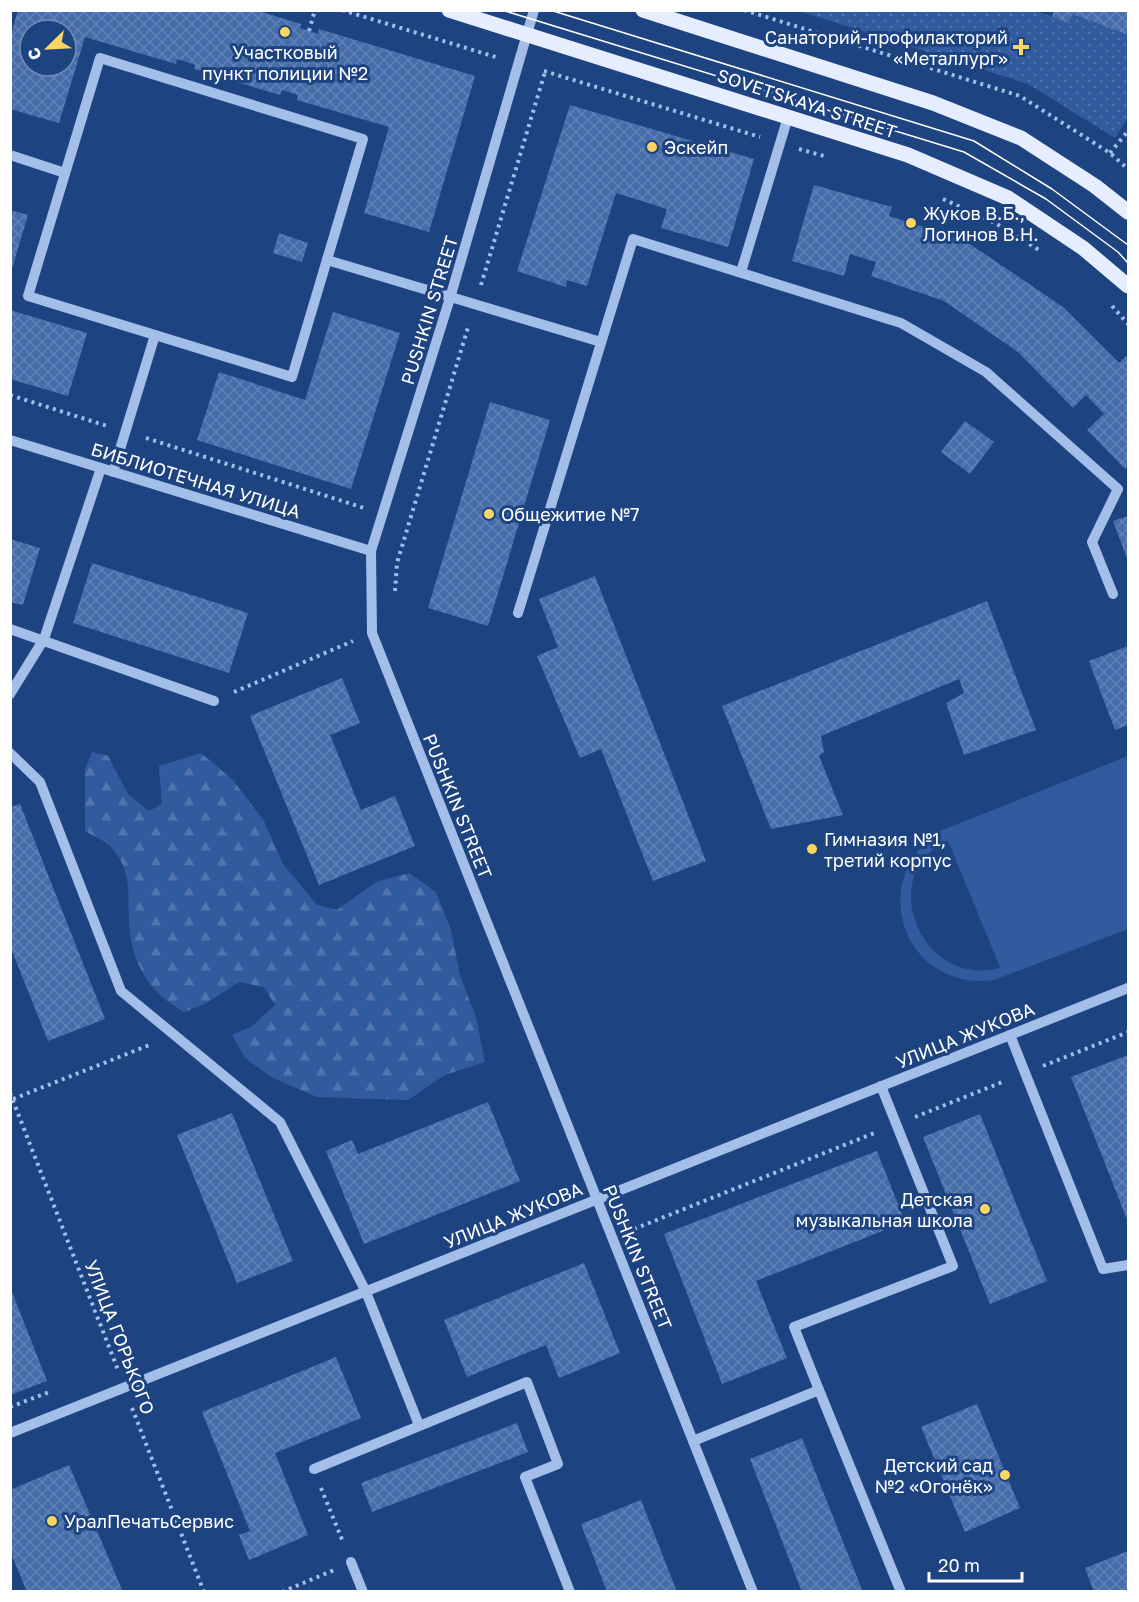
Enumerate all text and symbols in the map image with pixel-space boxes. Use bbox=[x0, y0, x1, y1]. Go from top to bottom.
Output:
north arrow bbox=[18, 18, 78, 78]
marker: Участковый пункт полиции №2 bbox=[278, 25, 292, 39]
place label: Санаторий-профилакторий «Металлург» bbox=[765, 26, 1008, 69]
marker: Санаторий-профилакторий «Металлург» bbox=[1012, 38, 1030, 56]
place label: Участковый пункт полиции №2 bbox=[202, 41, 368, 84]
text: С bbox=[23, 45, 46, 63]
street label: SOVETSKAYA STREET bbox=[714, 64, 900, 142]
place label: Эскейп bbox=[664, 136, 728, 158]
marker: Эскейп bbox=[645, 140, 659, 154]
place label: Жуков В.Б., Логинов В.Н. bbox=[923, 202, 1039, 245]
marker: Жуков В.Б., Логинов В.Н. bbox=[904, 216, 918, 230]
street label: PUSHKIN STREET bbox=[396, 233, 462, 387]
street label: БИБЛИОТЕЧНАЯ УЛИЦА bbox=[89, 438, 303, 522]
place label: Общежитие №7 bbox=[501, 503, 640, 525]
marker: Общежитие №7 bbox=[482, 507, 496, 521]
street label: PUSHKIN STREET bbox=[419, 730, 497, 882]
place label: Гимназия №1, третий корпус bbox=[824, 828, 952, 871]
marker: Гимназия №1, третий корпус bbox=[805, 842, 819, 856]
street label: УЛИЦА ЖУКОВА bbox=[893, 997, 1037, 1073]
street label: УЛИЦА ЖУКОВА bbox=[441, 1177, 585, 1253]
street label: PUSHKIN STREET bbox=[599, 1181, 677, 1333]
place label: Детская музыкальная школа bbox=[796, 1188, 973, 1231]
marker: Детская музыкальная школа bbox=[978, 1202, 992, 1216]
street label: УЛИЦА ГОРЬКОГО bbox=[80, 1257, 160, 1417]
place label: Детский сад №2 «Огонёк» bbox=[875, 1454, 993, 1497]
marker: Детский сад №2 «Огонёк» bbox=[998, 1468, 1012, 1482]
place label: УралПечатьСервис bbox=[64, 1510, 234, 1532]
marker: УралПечатьСервис bbox=[45, 1514, 59, 1528]
scale bar bbox=[929, 1545, 1022, 1583]
text: 20 m bbox=[938, 1554, 980, 1576]

